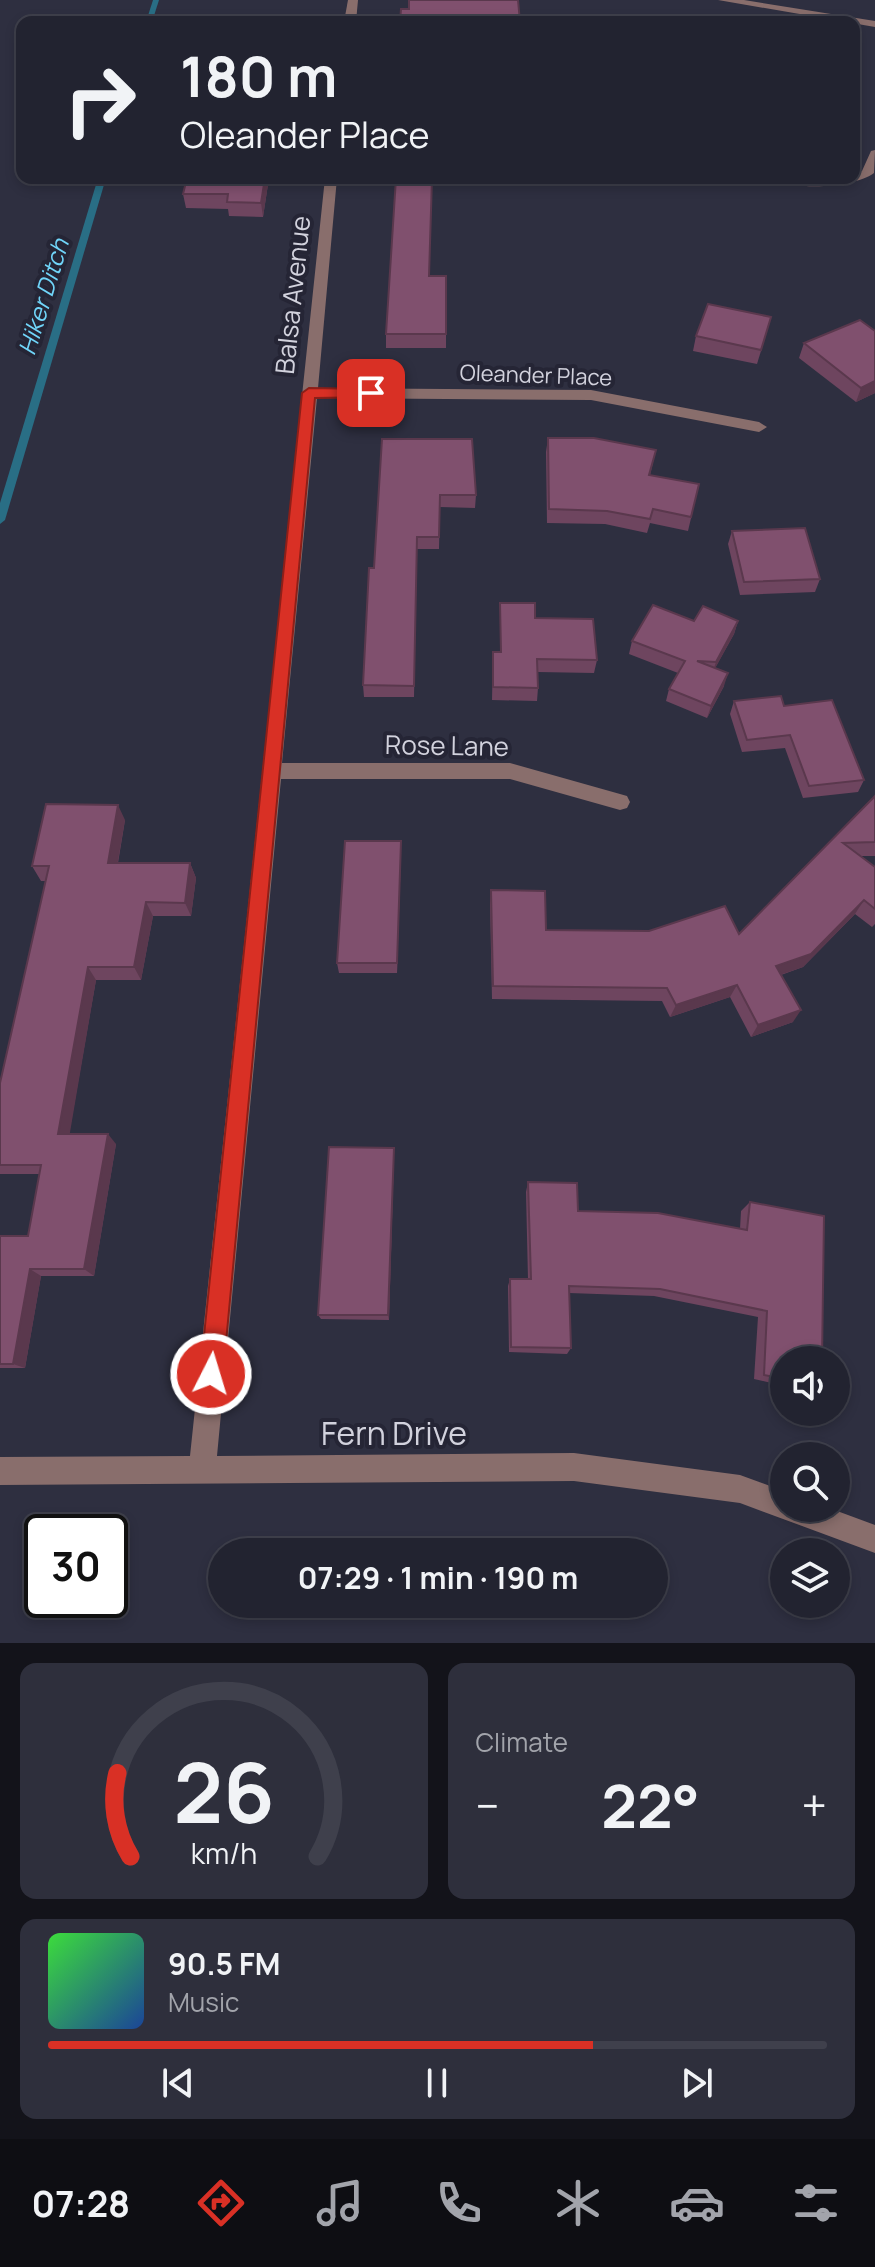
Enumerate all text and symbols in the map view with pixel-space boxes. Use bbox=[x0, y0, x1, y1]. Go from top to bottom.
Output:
text: 180 m bbox=[180, 37, 337, 114]
icon: right bbox=[48, 48, 152, 152]
text: Oleander Place bbox=[180, 110, 430, 159]
street label: Balsa Avenue bbox=[266, 214, 318, 376]
water label: Hiker Ditch bbox=[9, 234, 76, 359]
street label: Oleander Place bbox=[459, 357, 613, 393]
pin bbox=[337, 359, 405, 427]
icon: arrive bbox=[349, 371, 393, 415]
street label: Rose Lane bbox=[385, 726, 509, 764]
position arrow bbox=[169, 1332, 253, 1416]
map controls bbox=[770, 1346, 850, 1618]
button: sound bbox=[770, 1346, 850, 1426]
street label: Fern Drive bbox=[321, 1411, 467, 1455]
button: search bbox=[770, 1442, 850, 1522]
speed limit sign: 30 bbox=[24, 1514, 128, 1618]
button: layers bbox=[770, 1538, 850, 1618]
text: 07:29 · 1 min · 190 m bbox=[298, 1557, 578, 1598]
text: Climate bbox=[476, 1724, 568, 1760]
text: 26 bbox=[173, 1734, 274, 1848]
text: 22° bbox=[601, 1764, 700, 1846]
text: − bbox=[476, 1775, 499, 1835]
text: + bbox=[802, 1775, 827, 1835]
text: km/h bbox=[191, 1834, 257, 1873]
text: 90.5 FM bbox=[168, 1943, 280, 1984]
text: Music bbox=[168, 1984, 239, 2020]
icon: previous bbox=[156, 2061, 200, 2105]
icon: pause bbox=[415, 2061, 459, 2105]
icon: next bbox=[675, 2061, 719, 2105]
icon: directions bbox=[193, 2175, 249, 2231]
icon: music bbox=[312, 2175, 368, 2231]
icon: phone bbox=[431, 2175, 487, 2231]
icon: climate bbox=[550, 2175, 606, 2231]
icon: car bbox=[669, 2175, 725, 2231]
icon: filters bbox=[788, 2175, 844, 2231]
text: 07:28 bbox=[31, 2179, 130, 2228]

